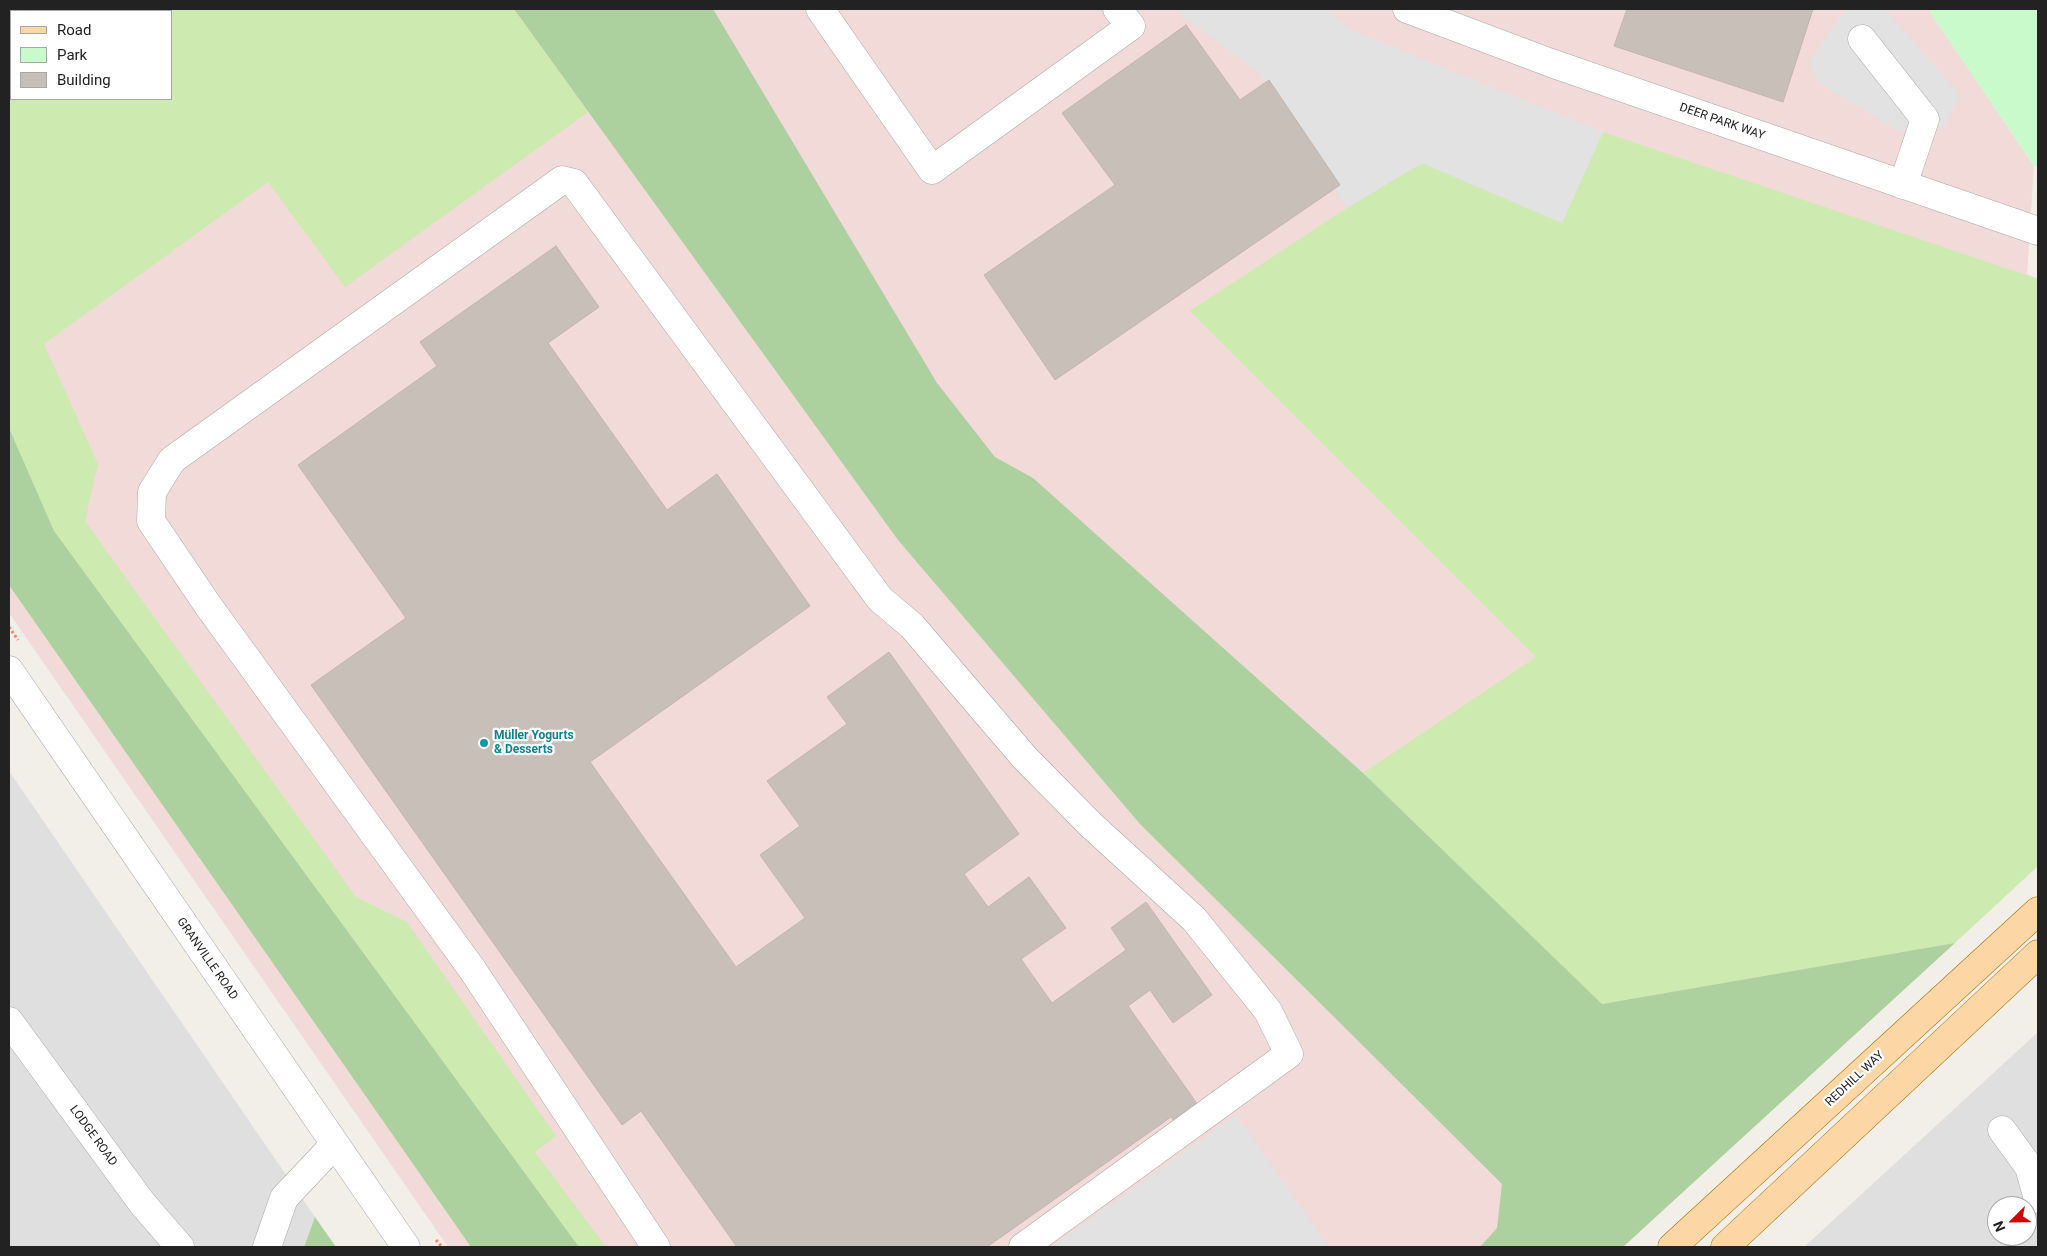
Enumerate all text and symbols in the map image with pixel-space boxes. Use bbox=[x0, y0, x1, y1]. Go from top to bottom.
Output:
legend bbox=[10, 10, 172, 100]
text: Road bbox=[57, 21, 91, 39]
text: Park bbox=[57, 46, 87, 64]
text: Building bbox=[57, 71, 111, 89]
street label: DEER PARK WAY bbox=[1677, 101, 1767, 143]
place label: Müller Yogurts & Desserts bbox=[494, 729, 574, 757]
marker: Müller Yogurts & Desserts bbox=[478, 737, 490, 749]
street label: GRANVILLE ROAD bbox=[173, 915, 241, 1003]
street label: REDHILL WAY bbox=[1823, 1048, 1887, 1110]
street label: LODGE ROAD bbox=[66, 1103, 120, 1169]
north arrow bbox=[1987, 1196, 2037, 1246]
text: N bbox=[1990, 1219, 2008, 1234]

